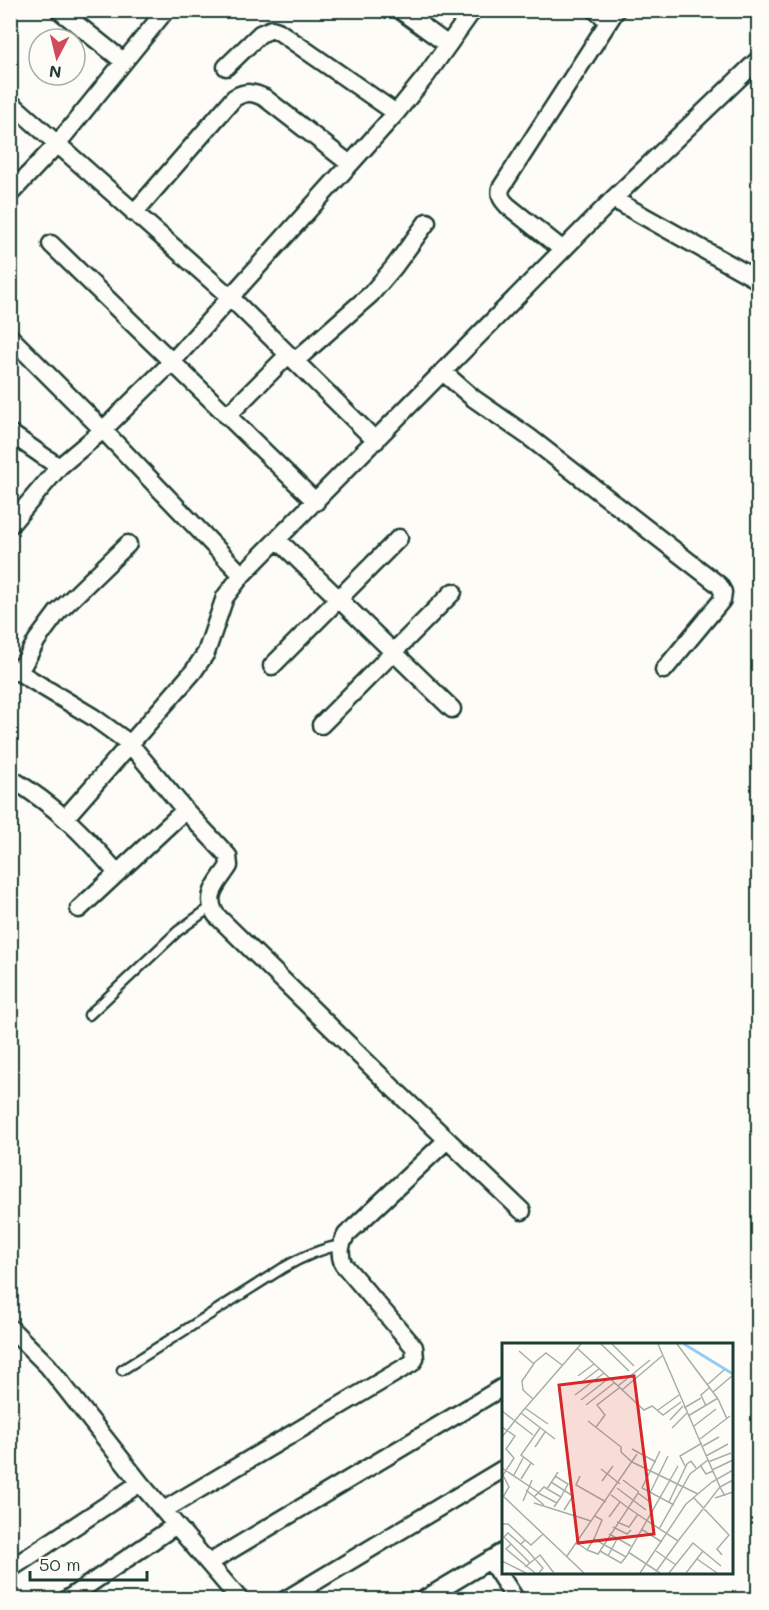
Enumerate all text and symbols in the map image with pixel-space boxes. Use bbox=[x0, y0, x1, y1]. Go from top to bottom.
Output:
north arrow bbox=[27, 27, 87, 87]
text: N bbox=[48, 61, 62, 84]
inset map bbox=[502, 1343, 733, 1574]
scale bar bbox=[30, 1544, 147, 1582]
text: 50 m bbox=[39, 1552, 81, 1576]

